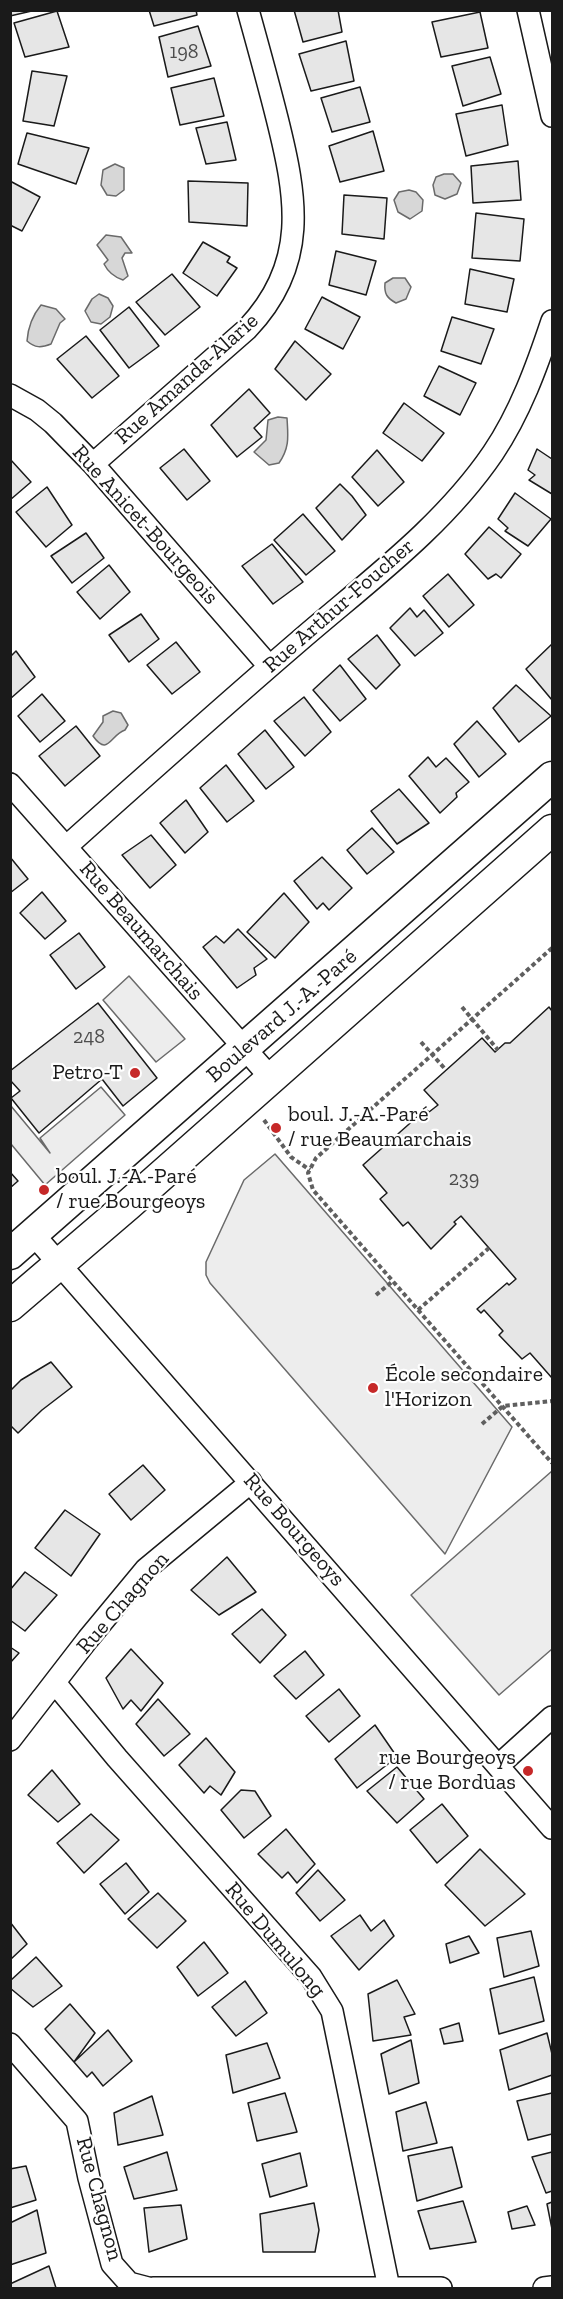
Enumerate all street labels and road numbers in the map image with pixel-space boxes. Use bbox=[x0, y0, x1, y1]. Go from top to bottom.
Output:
street label: Rue Amanda-Alarie bbox=[110, 308, 264, 450]
street label: Rue Anicet-Bourgeois bbox=[66, 440, 224, 610]
street label: Rue Arthur-Foucher bbox=[258, 533, 420, 679]
street label: Rue Beaumarchais bbox=[73, 856, 209, 1006]
street label: Boulevard J.-A.-Paré bbox=[201, 944, 363, 1088]
street label: Rue Bourgeoys bbox=[238, 1468, 350, 1592]
street label: Rue Chagnon bbox=[71, 1546, 175, 1660]
street label: Rue Dumulong bbox=[219, 1877, 331, 2003]
street label: Rue Chagnon bbox=[70, 2134, 128, 2264]

